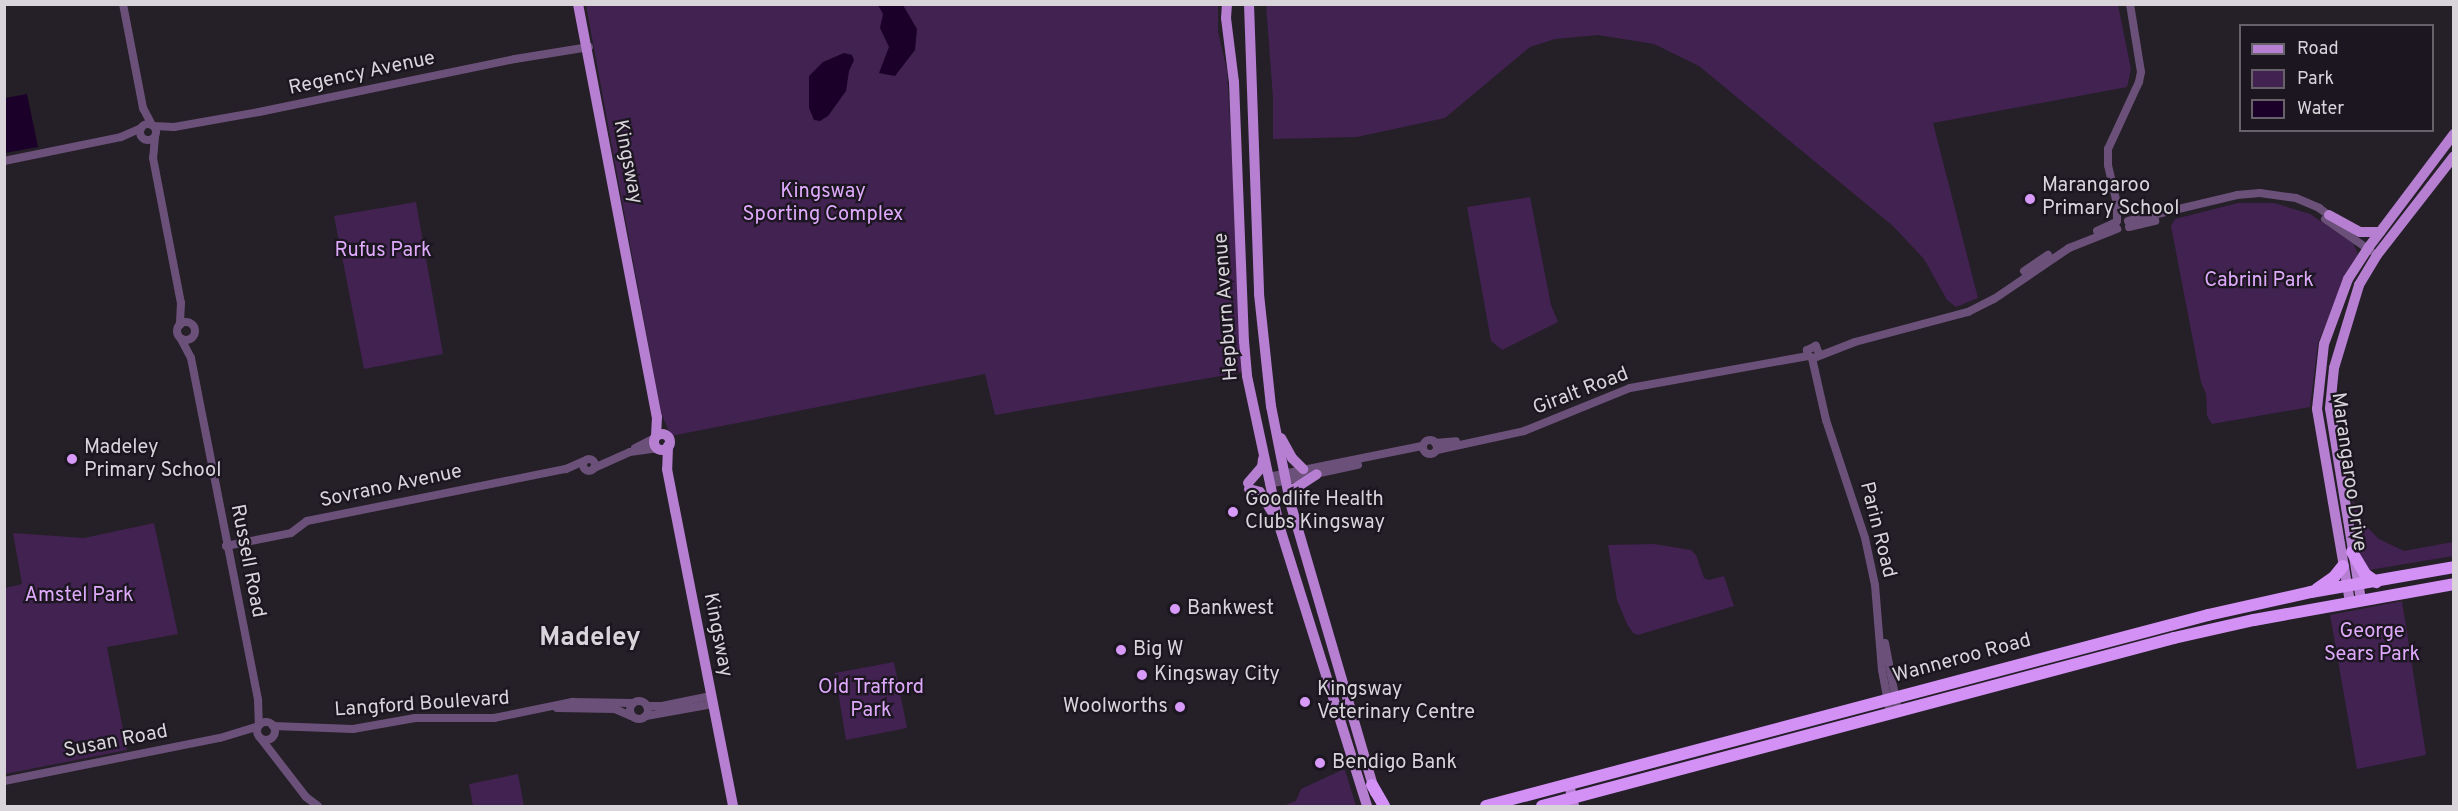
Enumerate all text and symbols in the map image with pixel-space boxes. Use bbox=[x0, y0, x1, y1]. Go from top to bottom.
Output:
legend bbox=[2239, 24, 2434, 132]
text: Road bbox=[2297, 38, 2339, 61]
street label: Regency Avenue bbox=[286, 47, 438, 101]
text: Park bbox=[2297, 68, 2334, 91]
text: Water bbox=[2297, 98, 2344, 121]
street label: Kingsway bbox=[607, 118, 647, 206]
place label: Marangaroo Primary School bbox=[2042, 175, 2179, 222]
park label: Kingsway Sporting Complex bbox=[743, 180, 903, 227]
marker: Marangaroo Primary School bbox=[2023, 192, 2037, 206]
street label: Hepburn Avenue bbox=[1210, 232, 1244, 382]
park label: Rufus Park bbox=[334, 239, 432, 263]
park label: Cabrini Park bbox=[2204, 269, 2314, 293]
street label: Giralt Road bbox=[1530, 363, 1632, 421]
street label: Marangaroo Drive bbox=[2325, 391, 2371, 553]
place label: Madeley Primary School bbox=[84, 436, 221, 483]
marker: Madeley Primary School bbox=[65, 452, 79, 466]
street label: Sovrano Avenue bbox=[317, 460, 465, 514]
street label: Parin Road bbox=[1854, 480, 1900, 580]
place label: Goodlife Health Clubs Kingsway bbox=[1245, 488, 1385, 535]
street label: Russell Road bbox=[224, 502, 270, 620]
marker: Goodlife Health Clubs Kingsway bbox=[1226, 505, 1240, 519]
park label: Amstel Park bbox=[24, 584, 134, 608]
street label: Kingsway bbox=[697, 591, 737, 679]
place label: Bankwest bbox=[1187, 597, 1274, 621]
marker: Bankwest bbox=[1168, 602, 1182, 616]
park label: George Sears Park bbox=[2324, 621, 2420, 668]
district label: Madeley bbox=[539, 623, 641, 655]
street label: Wanneroo Road bbox=[1890, 629, 2034, 689]
place label: Big W bbox=[1133, 638, 1184, 662]
marker: Big W bbox=[1114, 643, 1128, 657]
place label: Kingsway City bbox=[1154, 663, 1280, 687]
marker: Kingsway City bbox=[1135, 668, 1149, 682]
park label: Old Trafford Park bbox=[818, 677, 924, 724]
place label: Kingsway Veterinary Centre bbox=[1317, 678, 1475, 725]
street label: Langford Boulevard bbox=[334, 687, 510, 723]
place label: Woolworths bbox=[1063, 695, 1168, 719]
marker: Kingsway Veterinary Centre bbox=[1298, 695, 1312, 709]
marker: Woolworths bbox=[1173, 700, 1187, 714]
street label: Susan Road bbox=[62, 720, 170, 764]
place label: Bendigo Bank bbox=[1332, 751, 1457, 775]
marker: Bendigo Bank bbox=[1313, 756, 1327, 770]

